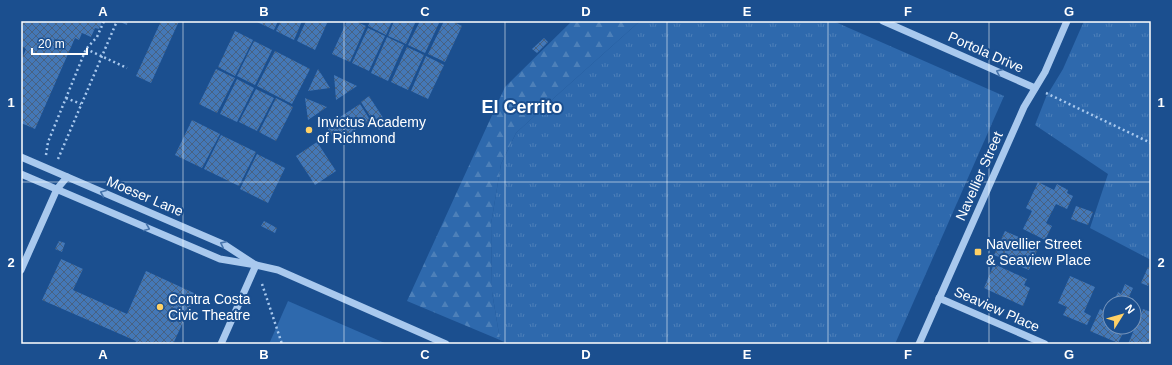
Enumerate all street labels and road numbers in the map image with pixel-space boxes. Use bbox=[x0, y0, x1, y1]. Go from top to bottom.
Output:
street label: Portola Drive bbox=[946, 28, 1026, 76]
street label: Navellier Street bbox=[952, 129, 1006, 223]
street label: Moeser Lane bbox=[104, 173, 186, 219]
street label: Seaview Place bbox=[952, 283, 1042, 335]

